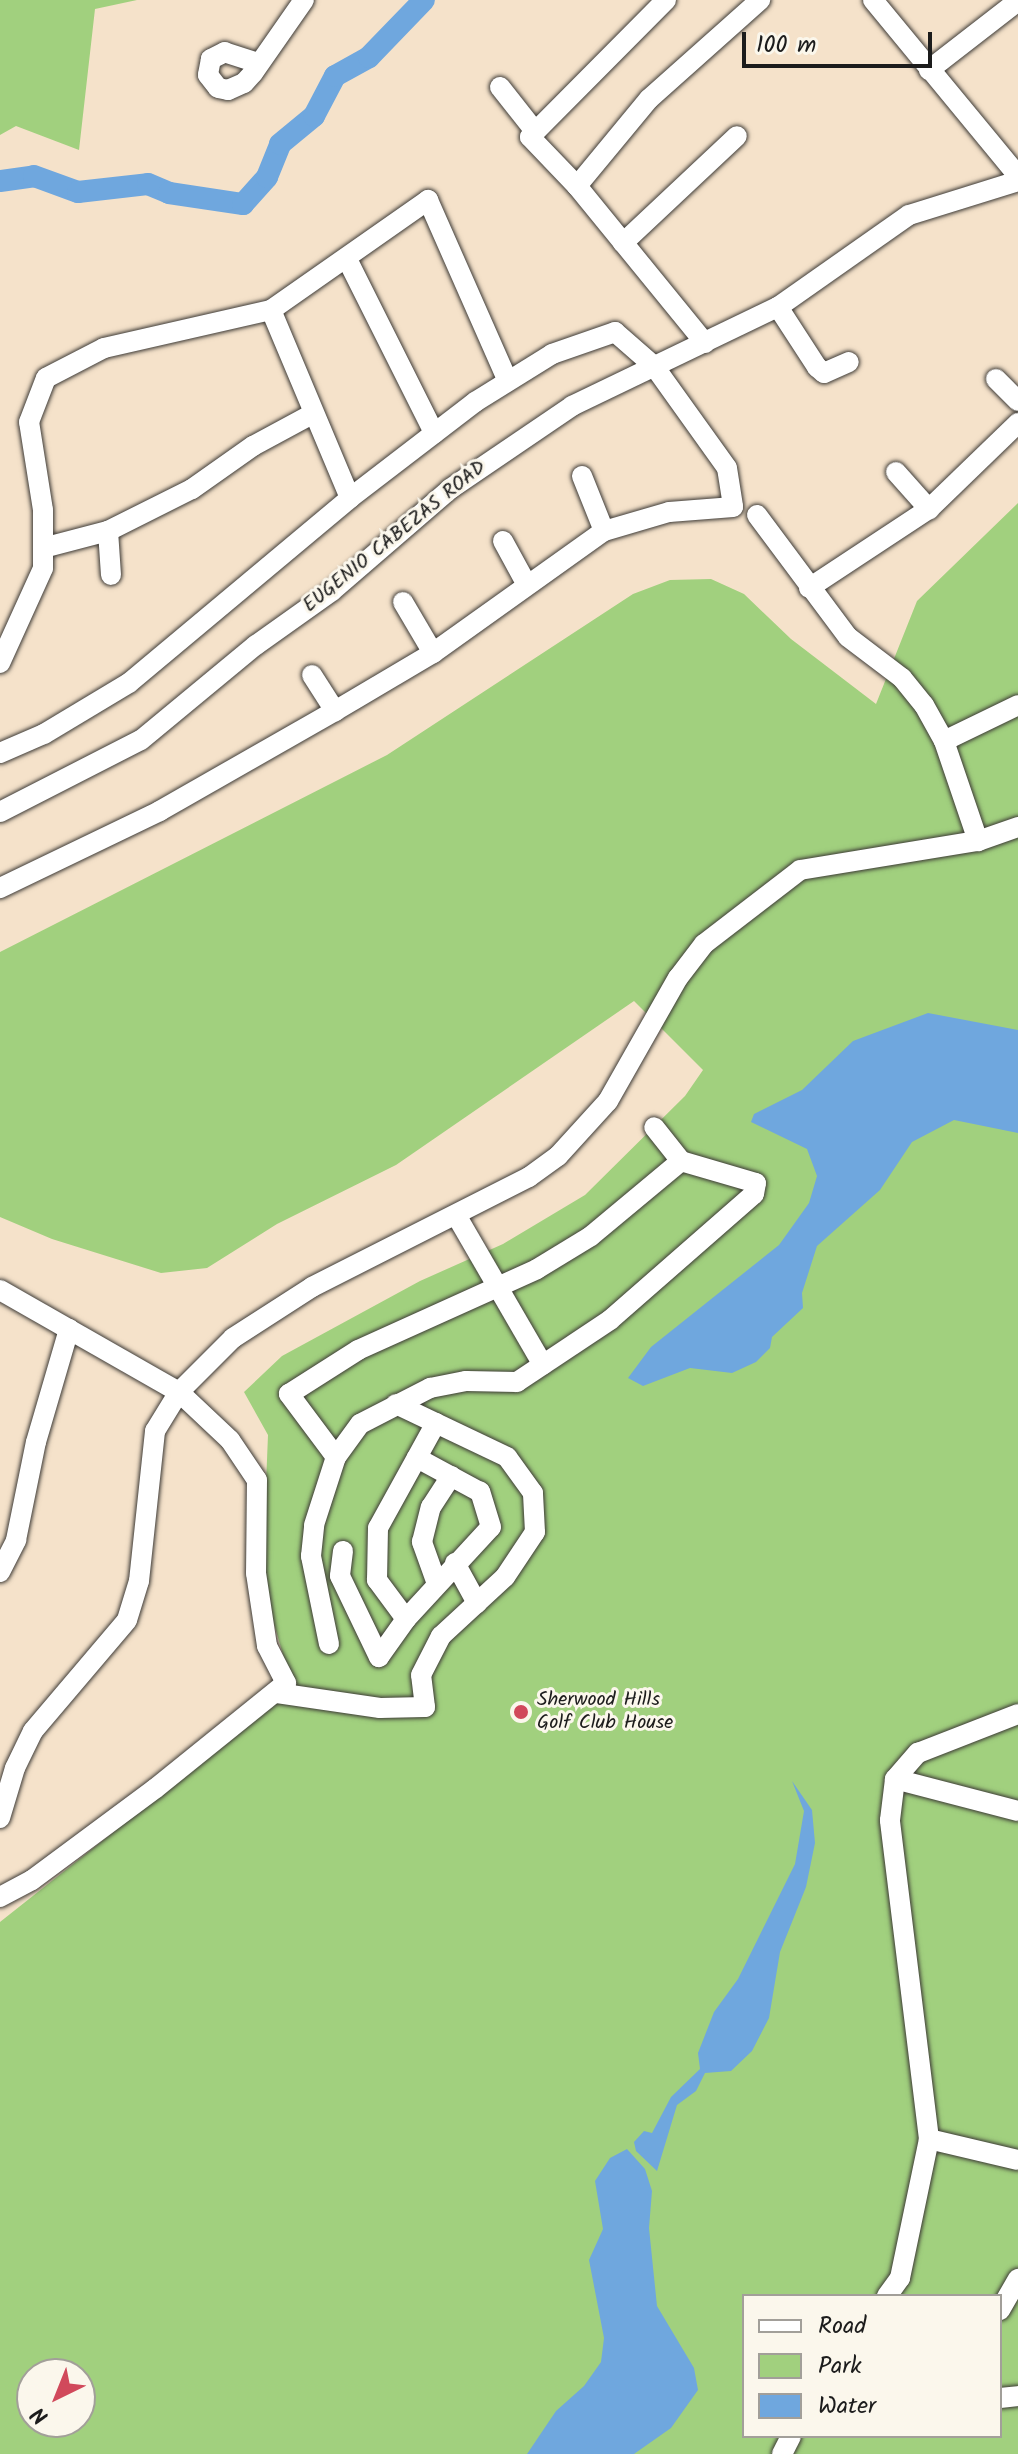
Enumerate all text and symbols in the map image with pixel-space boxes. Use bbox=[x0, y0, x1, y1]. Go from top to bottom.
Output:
scale bar bbox=[746, 16, 936, 66]
text: 100 m bbox=[756, 26, 816, 65]
street label: EUGENIO CABEZAS ROAD bbox=[299, 456, 491, 618]
place label: Sherwood Hills Golf Club House bbox=[537, 1688, 673, 1735]
marker: Sherwood Hills Golf Club House bbox=[512, 1703, 530, 1721]
legend bbox=[742, 2294, 1002, 2438]
text: Road bbox=[818, 2307, 866, 2346]
text: Park bbox=[818, 2347, 862, 2386]
north arrow bbox=[16, 2358, 96, 2438]
text: Water bbox=[818, 2387, 876, 2426]
text: N bbox=[24, 2397, 58, 2432]

